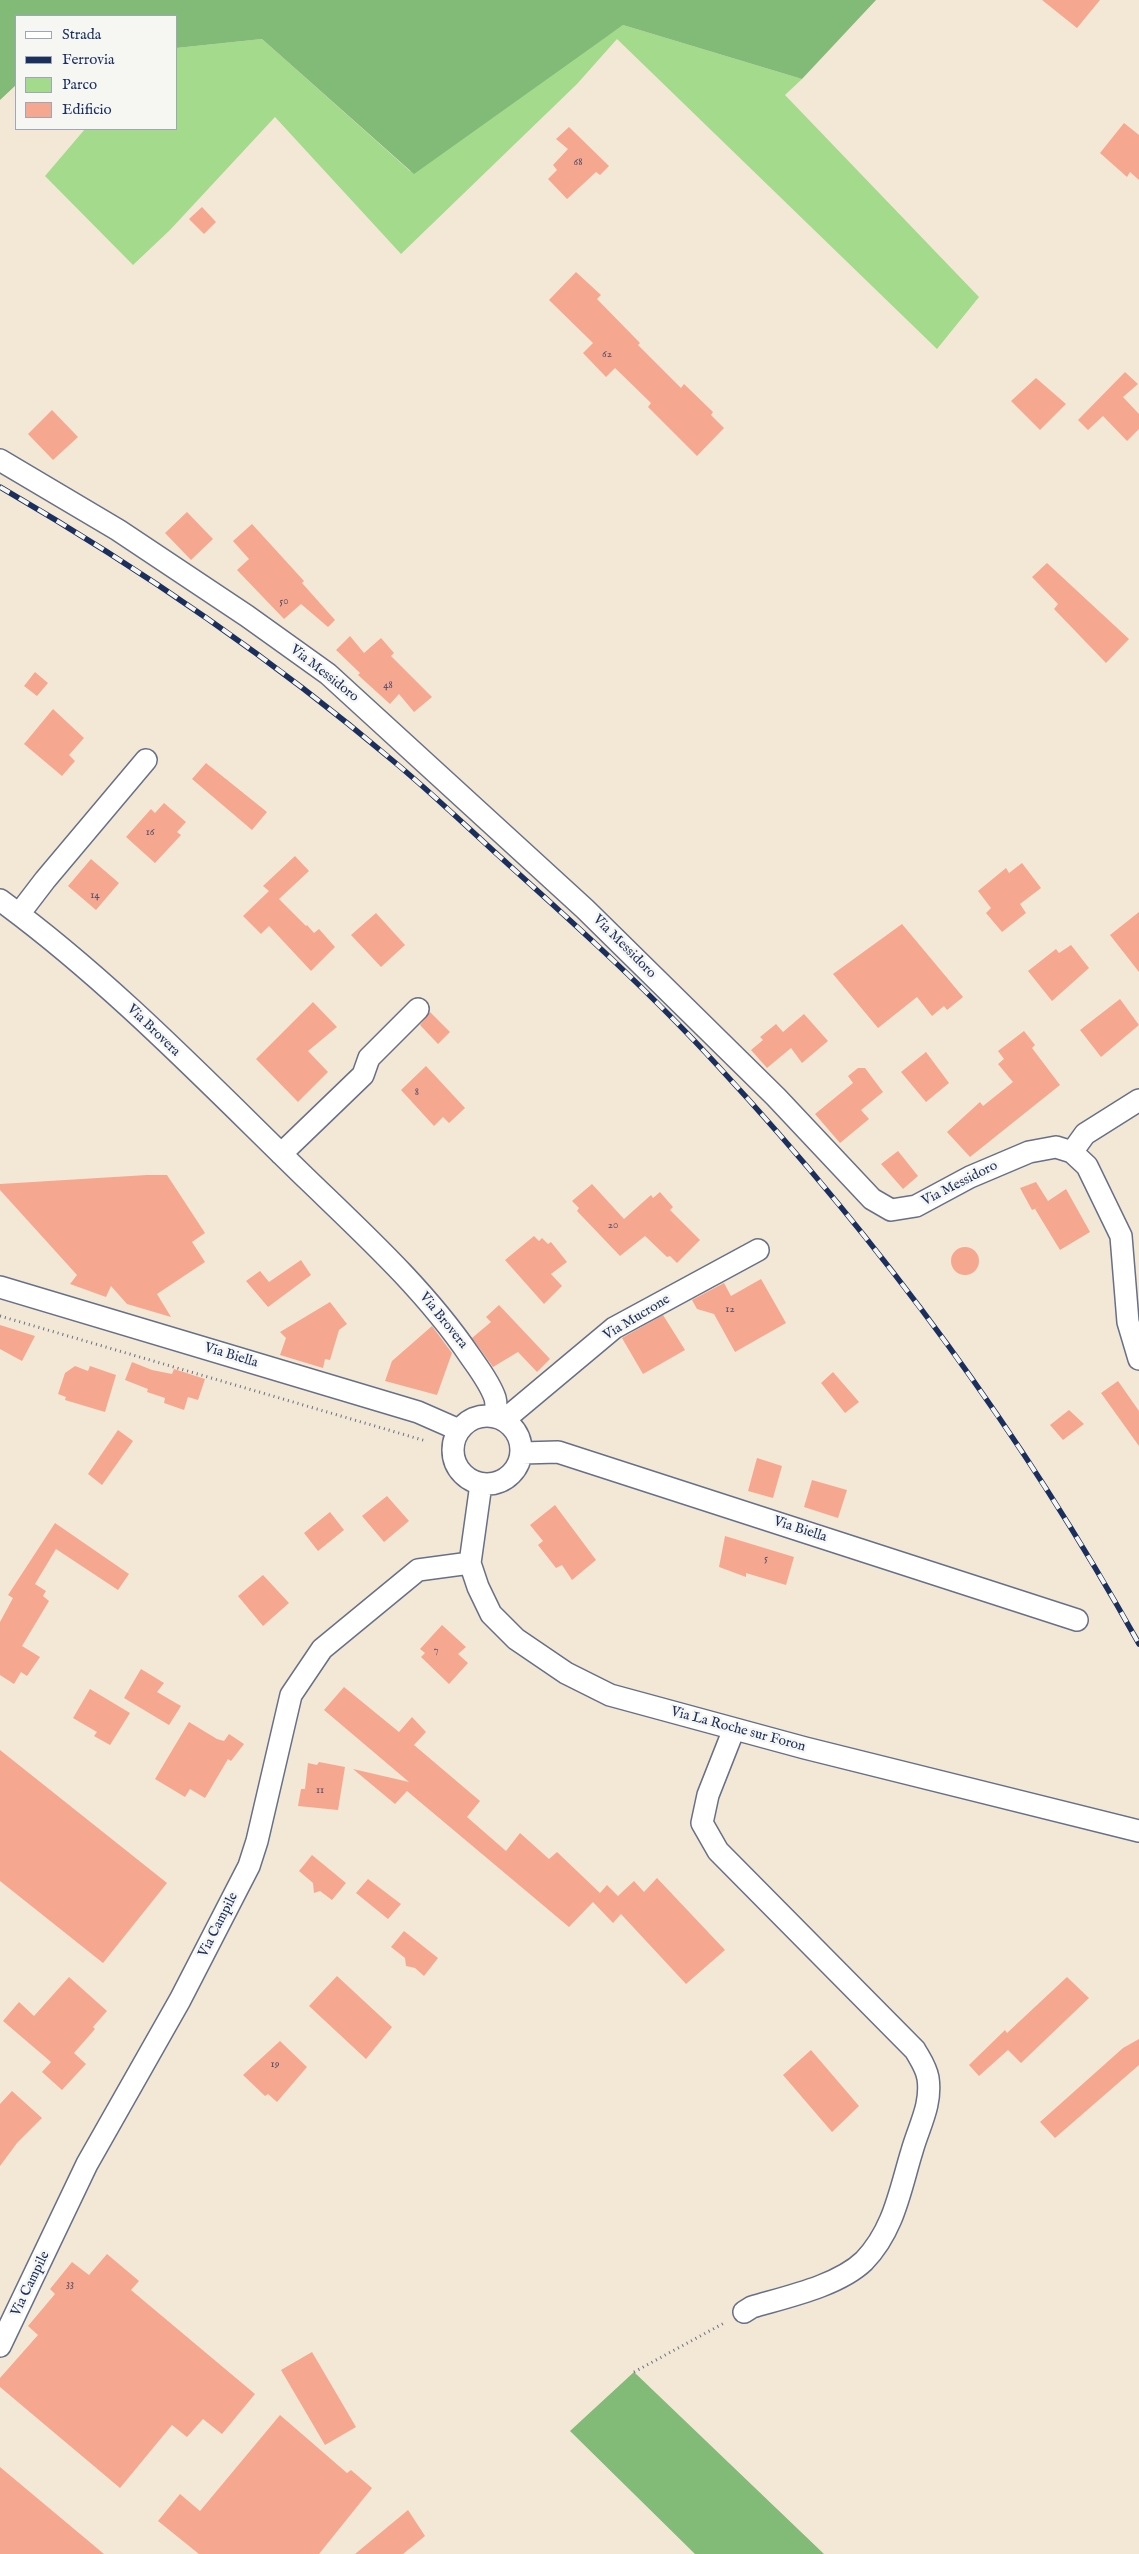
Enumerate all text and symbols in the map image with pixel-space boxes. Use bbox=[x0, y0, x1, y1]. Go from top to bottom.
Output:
legend bbox=[15, 15, 178, 130]
text: Strada bbox=[62, 25, 101, 44]
text: Ferrovia bbox=[62, 50, 114, 69]
text: Parco bbox=[62, 75, 97, 94]
text: Edificio bbox=[62, 100, 112, 119]
house number: 68 bbox=[574, 156, 582, 170]
house number: 62 bbox=[602, 348, 612, 362]
house number: 50 bbox=[279, 595, 289, 609]
street label: Via Messidoro bbox=[286, 642, 362, 706]
house number: 48 bbox=[383, 679, 393, 693]
house number: 16 bbox=[146, 826, 154, 840]
house number: 14 bbox=[90, 889, 100, 903]
street label: Via Messidoro bbox=[589, 912, 659, 982]
street label: Via Brovera bbox=[123, 1001, 183, 1061]
house number: 8 bbox=[415, 1086, 419, 1100]
street label: Via Messidoro bbox=[919, 1158, 1001, 1210]
house number: 20 bbox=[608, 1219, 618, 1233]
street label: Via Brovera bbox=[415, 1289, 471, 1353]
street label: Via Mucrone bbox=[601, 1292, 673, 1344]
house number: 12 bbox=[725, 1303, 735, 1317]
street label: Via Biella bbox=[202, 1340, 260, 1372]
street label: Via Biella bbox=[771, 1513, 829, 1547]
house number: 5 bbox=[764, 1552, 768, 1566]
house number: 7 bbox=[433, 1644, 439, 1658]
street label: Via La Roche sur Foron bbox=[669, 1704, 807, 1756]
house number: 11 bbox=[316, 1784, 324, 1798]
street label: Via Campile bbox=[196, 1890, 242, 1960]
house number: 19 bbox=[271, 2058, 279, 2072]
street label: Via Campile bbox=[8, 2249, 54, 2319]
house number: 33 bbox=[66, 2278, 74, 2292]

